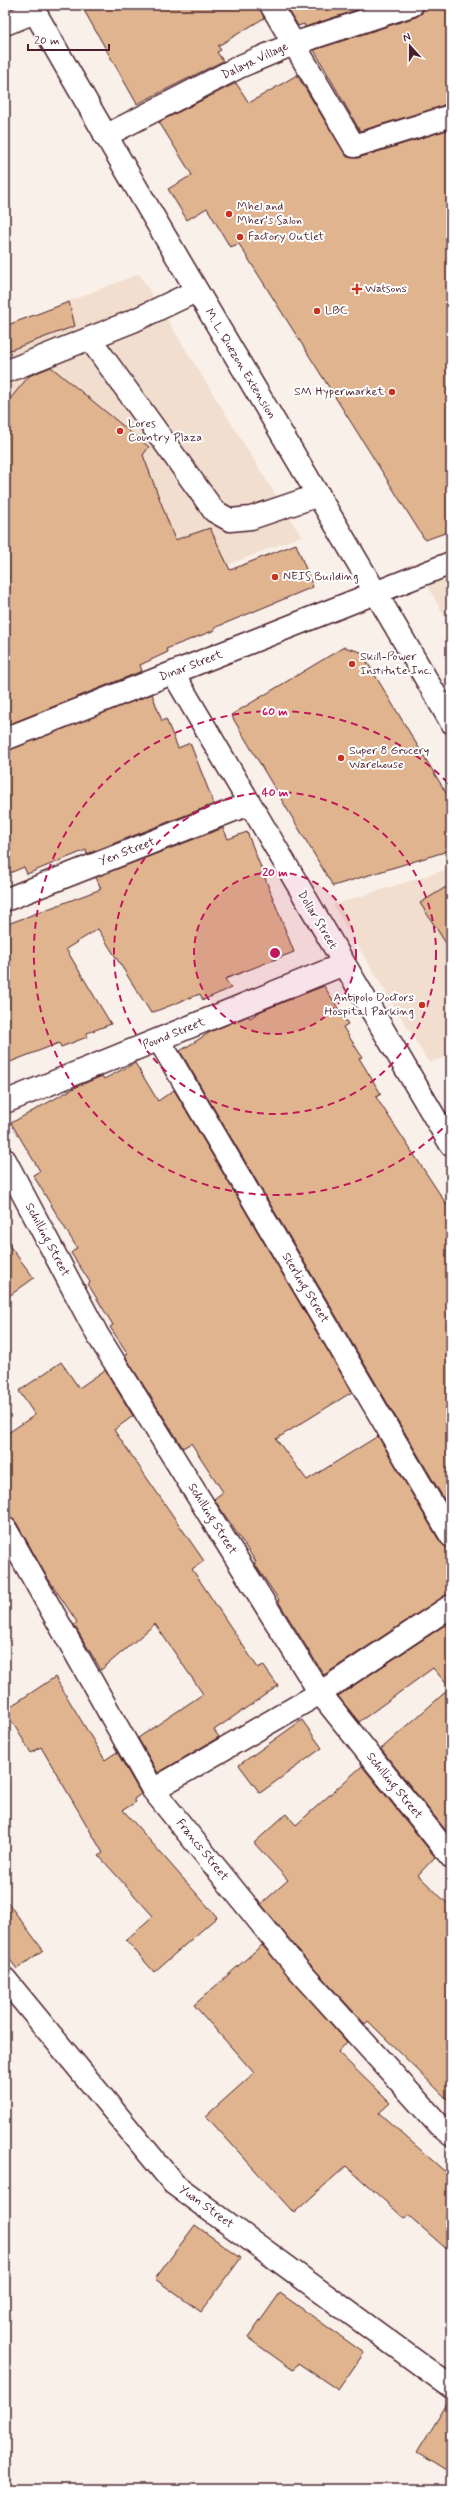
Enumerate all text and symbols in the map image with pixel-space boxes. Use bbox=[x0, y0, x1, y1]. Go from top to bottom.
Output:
scale bar bbox=[28, 26, 109, 52]
north arrow bbox=[390, 26, 430, 66]
text: N bbox=[401, 30, 413, 45]
text: 20 m bbox=[34, 33, 60, 49]
street label: Dalaya Village bbox=[219, 38, 291, 83]
place label: Mhel and Mher's Salon bbox=[237, 199, 302, 229]
marker: Mhel and Mher's Salon bbox=[224, 209, 234, 219]
place label: Factory Outlet bbox=[248, 229, 324, 245]
marker: Factory Outlet bbox=[235, 232, 245, 242]
place label: Watsons bbox=[365, 281, 407, 297]
marker: Watsons bbox=[352, 284, 362, 294]
place label: LBC bbox=[325, 303, 348, 319]
street label: M. L. Quezon Extension bbox=[201, 306, 279, 422]
marker: LBC bbox=[312, 306, 322, 316]
place label: SM Hypermarket bbox=[294, 384, 384, 400]
marker: SM Hypermarket bbox=[387, 387, 397, 397]
place label: Lores Country Plaza bbox=[128, 416, 202, 446]
marker: Lores Country Plaza bbox=[115, 426, 125, 436]
place label: NEIS Building bbox=[283, 569, 358, 585]
marker: NEIS Building bbox=[270, 572, 280, 582]
street label: Dinar Street bbox=[157, 647, 225, 685]
place label: Skill-Power Institute Inc. bbox=[360, 649, 432, 679]
marker: Skill-Power Institute Inc. bbox=[347, 659, 357, 669]
text: 60 m bbox=[262, 704, 288, 720]
place label: Super 8 Grocery Warehouse bbox=[349, 743, 429, 773]
marker: Super 8 Grocery Warehouse bbox=[336, 753, 346, 763]
text: 40 m bbox=[262, 785, 289, 801]
street label: Yen Street bbox=[97, 834, 158, 870]
text: 20 m bbox=[262, 865, 288, 881]
street label: Dollar Street bbox=[293, 888, 341, 952]
centre of rings bbox=[268, 946, 282, 960]
place label: Antipolo Doctors Hospital Parking bbox=[325, 990, 414, 1020]
marker: Antipolo Doctors Hospital Parking bbox=[417, 1000, 427, 1010]
street label: Pound Street bbox=[140, 1014, 208, 1054]
street label: Schilling Street bbox=[20, 1200, 73, 1280]
street label: Sterling Street bbox=[277, 1250, 333, 1327]
street label: Schilling Street bbox=[183, 1480, 240, 1558]
street label: Schilling Street bbox=[361, 1749, 426, 1823]
street label: Francs Street bbox=[172, 1816, 232, 1884]
street label: Yuan Street bbox=[175, 2182, 237, 2232]

